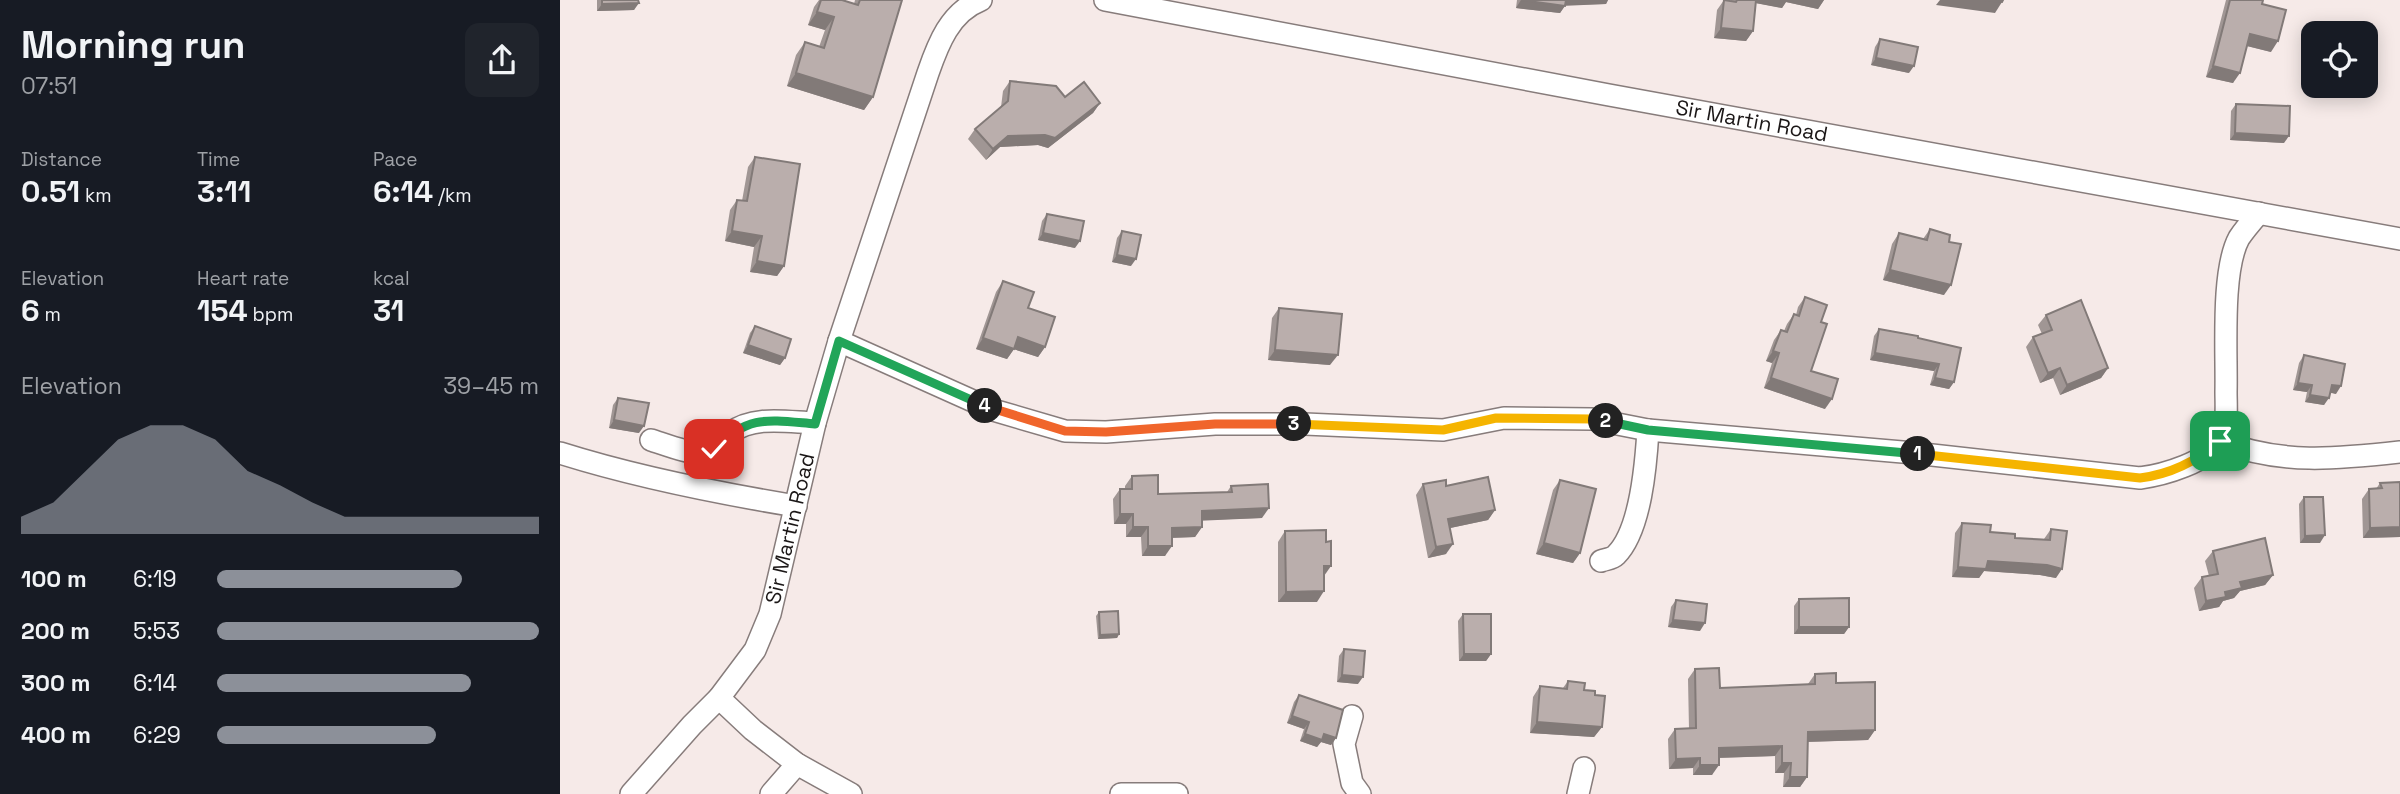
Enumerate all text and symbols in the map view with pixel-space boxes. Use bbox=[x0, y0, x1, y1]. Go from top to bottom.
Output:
text: Morning run bbox=[21, 21, 246, 69]
map controls bbox=[2301, 21, 2378, 98]
button: locate bbox=[2301, 21, 2378, 98]
button: share bbox=[465, 23, 539, 97]
text: 07:51 bbox=[21, 71, 77, 101]
street label: Sir Martin Road bbox=[1674, 93, 1830, 148]
text: Distance bbox=[21, 147, 102, 172]
text: Time bbox=[197, 147, 240, 172]
text: Pace bbox=[373, 147, 417, 172]
text: 0.51 bbox=[21, 172, 80, 211]
text: 3:11 bbox=[197, 172, 251, 211]
text: 6:14 bbox=[373, 172, 433, 211]
text: km bbox=[80, 183, 112, 208]
text: /km bbox=[433, 183, 472, 208]
text: Elevation bbox=[21, 266, 104, 291]
text: Heart rate bbox=[197, 266, 289, 291]
text: kcal bbox=[373, 266, 410, 291]
text: 6 bbox=[21, 291, 40, 330]
text: 154 bbox=[197, 291, 248, 330]
text: 31 bbox=[373, 291, 404, 330]
text: m bbox=[40, 302, 61, 327]
text: bpm bbox=[248, 302, 293, 327]
text: Elevation bbox=[21, 371, 122, 401]
text: 39–45 m bbox=[443, 371, 539, 401]
pin: 4 bbox=[968, 388, 1002, 424]
text: 4 bbox=[978, 393, 991, 418]
pin: 2 bbox=[1588, 404, 1624, 438]
pin: 3 bbox=[1276, 406, 1312, 442]
text: 2 bbox=[1600, 408, 1611, 433]
text: 3 bbox=[1288, 411, 1299, 436]
pin bbox=[2190, 411, 2250, 471]
pin bbox=[684, 419, 744, 479]
icon: arrive bbox=[2201, 422, 2239, 460]
icon: check bbox=[695, 430, 733, 468]
pin: 1 bbox=[1900, 436, 1936, 472]
text: 1 bbox=[1913, 441, 1922, 466]
street label: Sir Martin Road bbox=[759, 450, 820, 607]
text: 100 m bbox=[21, 564, 87, 594]
text: 6:19 bbox=[133, 564, 177, 594]
text: 200 m bbox=[21, 616, 90, 646]
text: 5:53 bbox=[133, 616, 180, 646]
text: 300 m bbox=[21, 668, 90, 698]
text: 6:14 bbox=[133, 668, 177, 698]
text: 400 m bbox=[21, 720, 91, 750]
text: 6:29 bbox=[133, 720, 181, 750]

